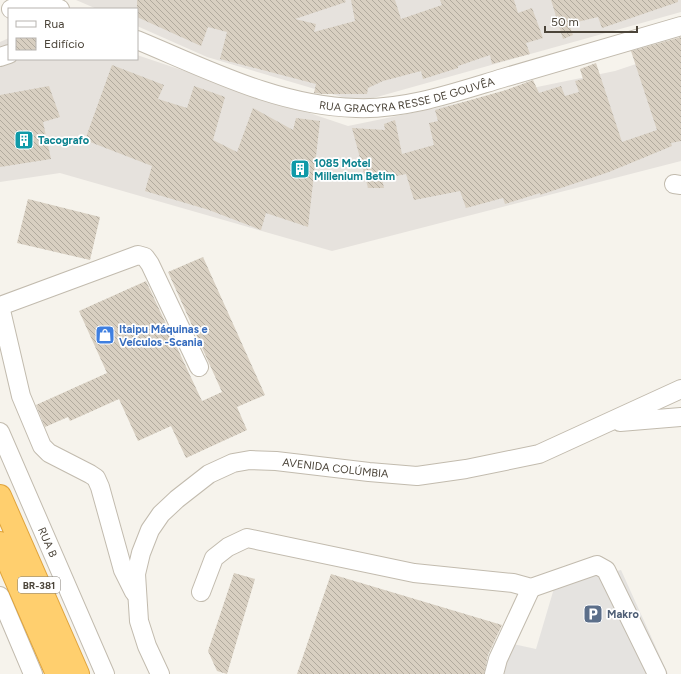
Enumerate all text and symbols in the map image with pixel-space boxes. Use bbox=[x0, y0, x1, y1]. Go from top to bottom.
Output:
legend bbox=[8, 8, 138, 60]
scale bar bbox=[545, 8, 637, 34]
text: 50 m bbox=[551, 15, 579, 29]
text: Rua bbox=[44, 17, 64, 31]
text: Edifício bbox=[44, 37, 84, 51]
street label: RUA GRACYRA RESSE DE GOUVÊA bbox=[318, 74, 496, 115]
building icon: Tacografo bbox=[13, 129, 35, 151]
place label: Tacografo bbox=[38, 134, 90, 147]
place label: 1085 Motel Millenium Betim bbox=[314, 157, 396, 183]
building icon: 1085 Motel Millenium Betim bbox=[289, 158, 311, 180]
place label: Itaipu Máquinas e Veículos -Scania bbox=[119, 323, 208, 349]
shop icon: Itaipu Máquinas e Veículos -Scania bbox=[94, 324, 116, 346]
street label: AVENIDA COLÚMBIA bbox=[282, 455, 390, 480]
street label: RUA B bbox=[36, 525, 60, 559]
road number: BR-381 bbox=[18, 577, 60, 593]
parking icon: Makro bbox=[582, 603, 604, 625]
place label: Makro bbox=[607, 608, 639, 621]

